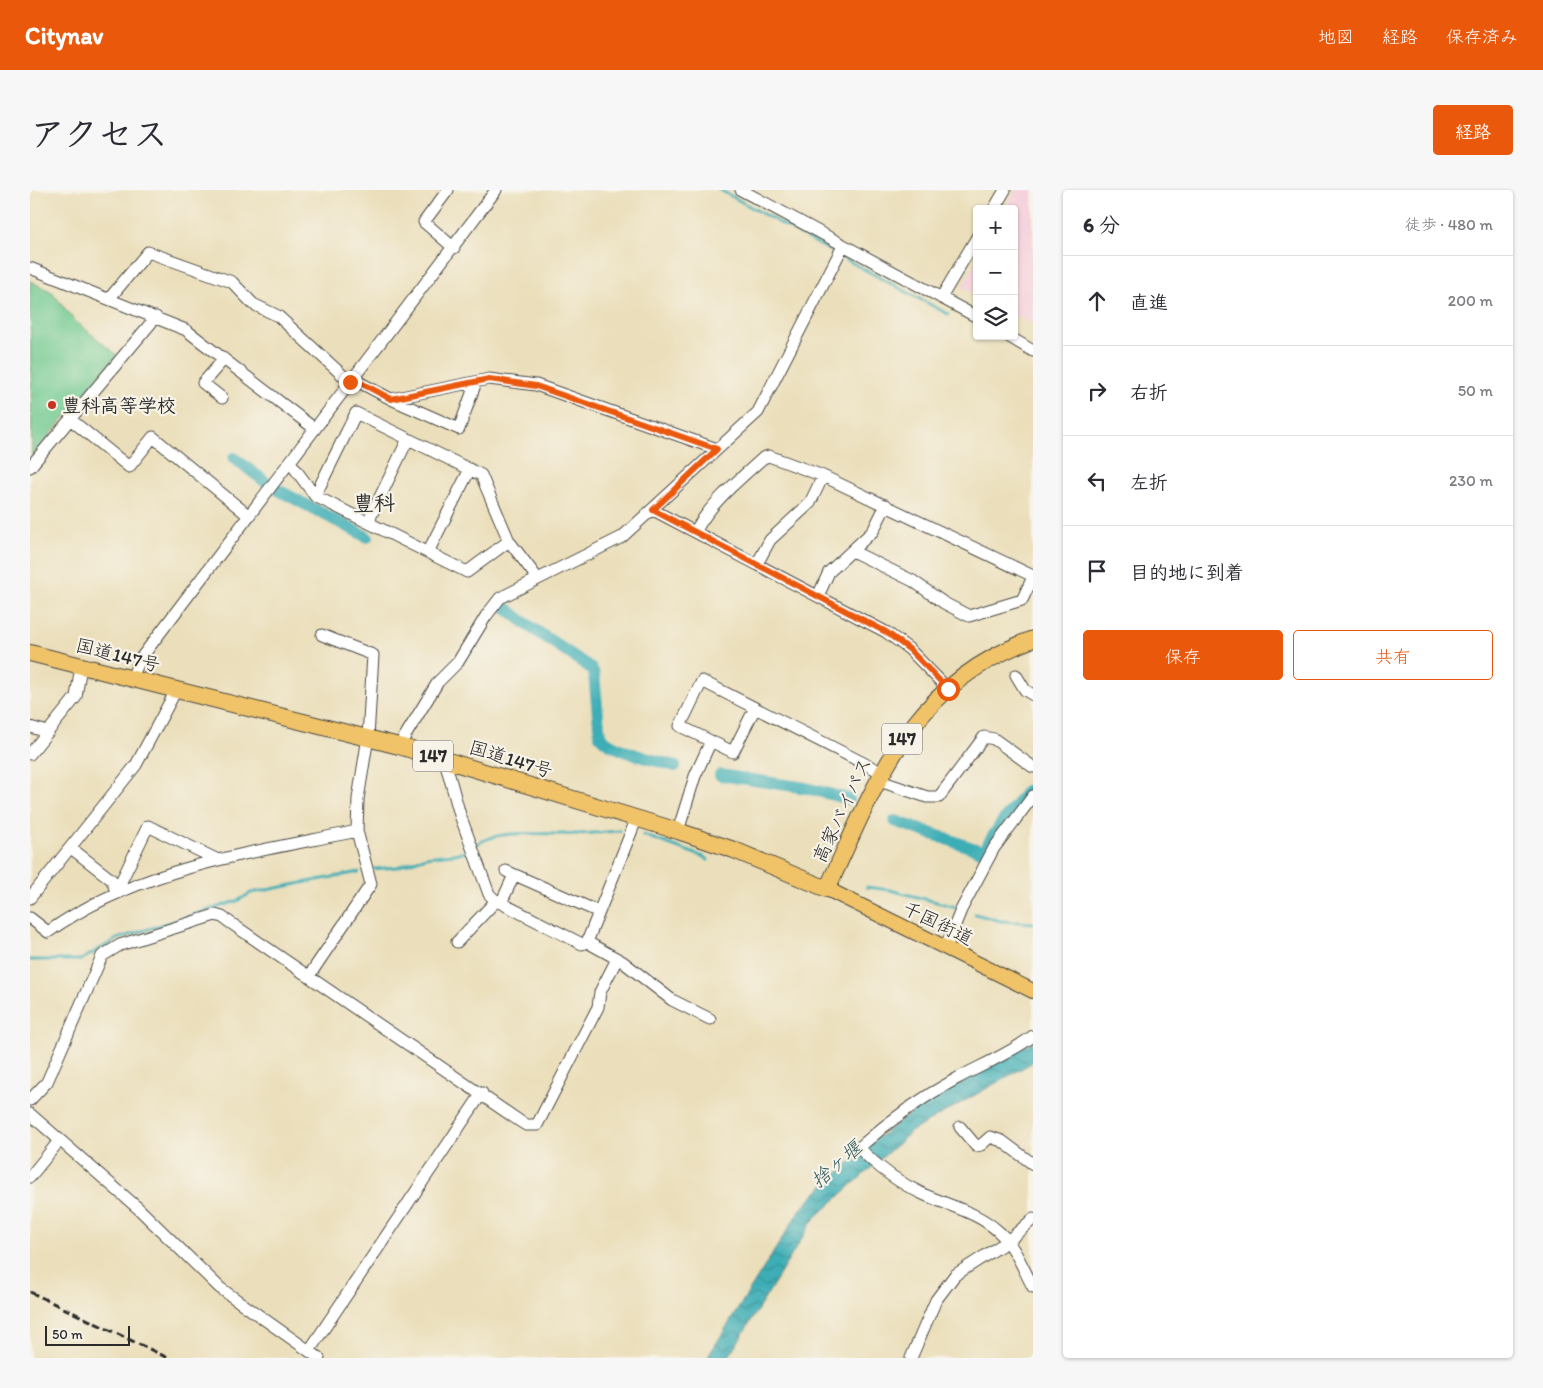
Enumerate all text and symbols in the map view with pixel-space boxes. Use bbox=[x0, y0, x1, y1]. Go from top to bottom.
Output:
text: Citynav bbox=[25, 21, 103, 50]
text: 地図 bbox=[1318, 26, 1354, 48]
text: 経路 bbox=[1382, 26, 1418, 48]
text: 保存済み bbox=[1446, 26, 1518, 48]
button: 経路 bbox=[1433, 105, 1513, 155]
text: アクセス bbox=[30, 113, 168, 155]
map controls bbox=[973, 205, 1018, 340]
button: + bbox=[973, 205, 1018, 250]
text: 6 分 bbox=[1083, 212, 1120, 237]
text: 徒歩 · 480 m bbox=[1405, 215, 1493, 234]
button: − bbox=[973, 250, 1018, 295]
icon: ahead bbox=[1083, 287, 1111, 315]
text: 直進 bbox=[1130, 291, 1168, 314]
text: 200 m bbox=[1448, 291, 1493, 310]
button: layers bbox=[973, 295, 1018, 340]
route end bbox=[339, 371, 362, 394]
icon: right bbox=[1083, 377, 1111, 405]
text: 右折 bbox=[1130, 381, 1168, 404]
text: 50 m bbox=[1458, 381, 1493, 400]
place label: 豊科高等学校 bbox=[62, 394, 176, 417]
marker: 豊科高等学校 bbox=[46, 399, 58, 411]
icon: left bbox=[1083, 467, 1111, 495]
text: 左折 bbox=[1130, 471, 1168, 494]
text: 230 m bbox=[1449, 471, 1493, 490]
district label: 豊科 bbox=[353, 490, 395, 515]
icon: arrive bbox=[1083, 557, 1111, 585]
text: 目的地に到着 bbox=[1130, 561, 1244, 584]
button: 保存 bbox=[1083, 630, 1283, 680]
button: 共有 bbox=[1293, 630, 1493, 680]
street label: 国道147号 bbox=[73, 633, 163, 677]
route start bbox=[937, 678, 960, 701]
road number: 147 bbox=[882, 724, 922, 754]
street label: 国道147号 bbox=[466, 735, 556, 783]
road number: 147 bbox=[413, 740, 453, 772]
street label: 高家バイパス bbox=[808, 754, 876, 866]
street label: 千国街道 bbox=[899, 896, 977, 950]
water label: 捨ヶ堰 bbox=[805, 1134, 868, 1193]
scale bar bbox=[45, 1323, 130, 1346]
text: 50 m bbox=[52, 1326, 83, 1343]

